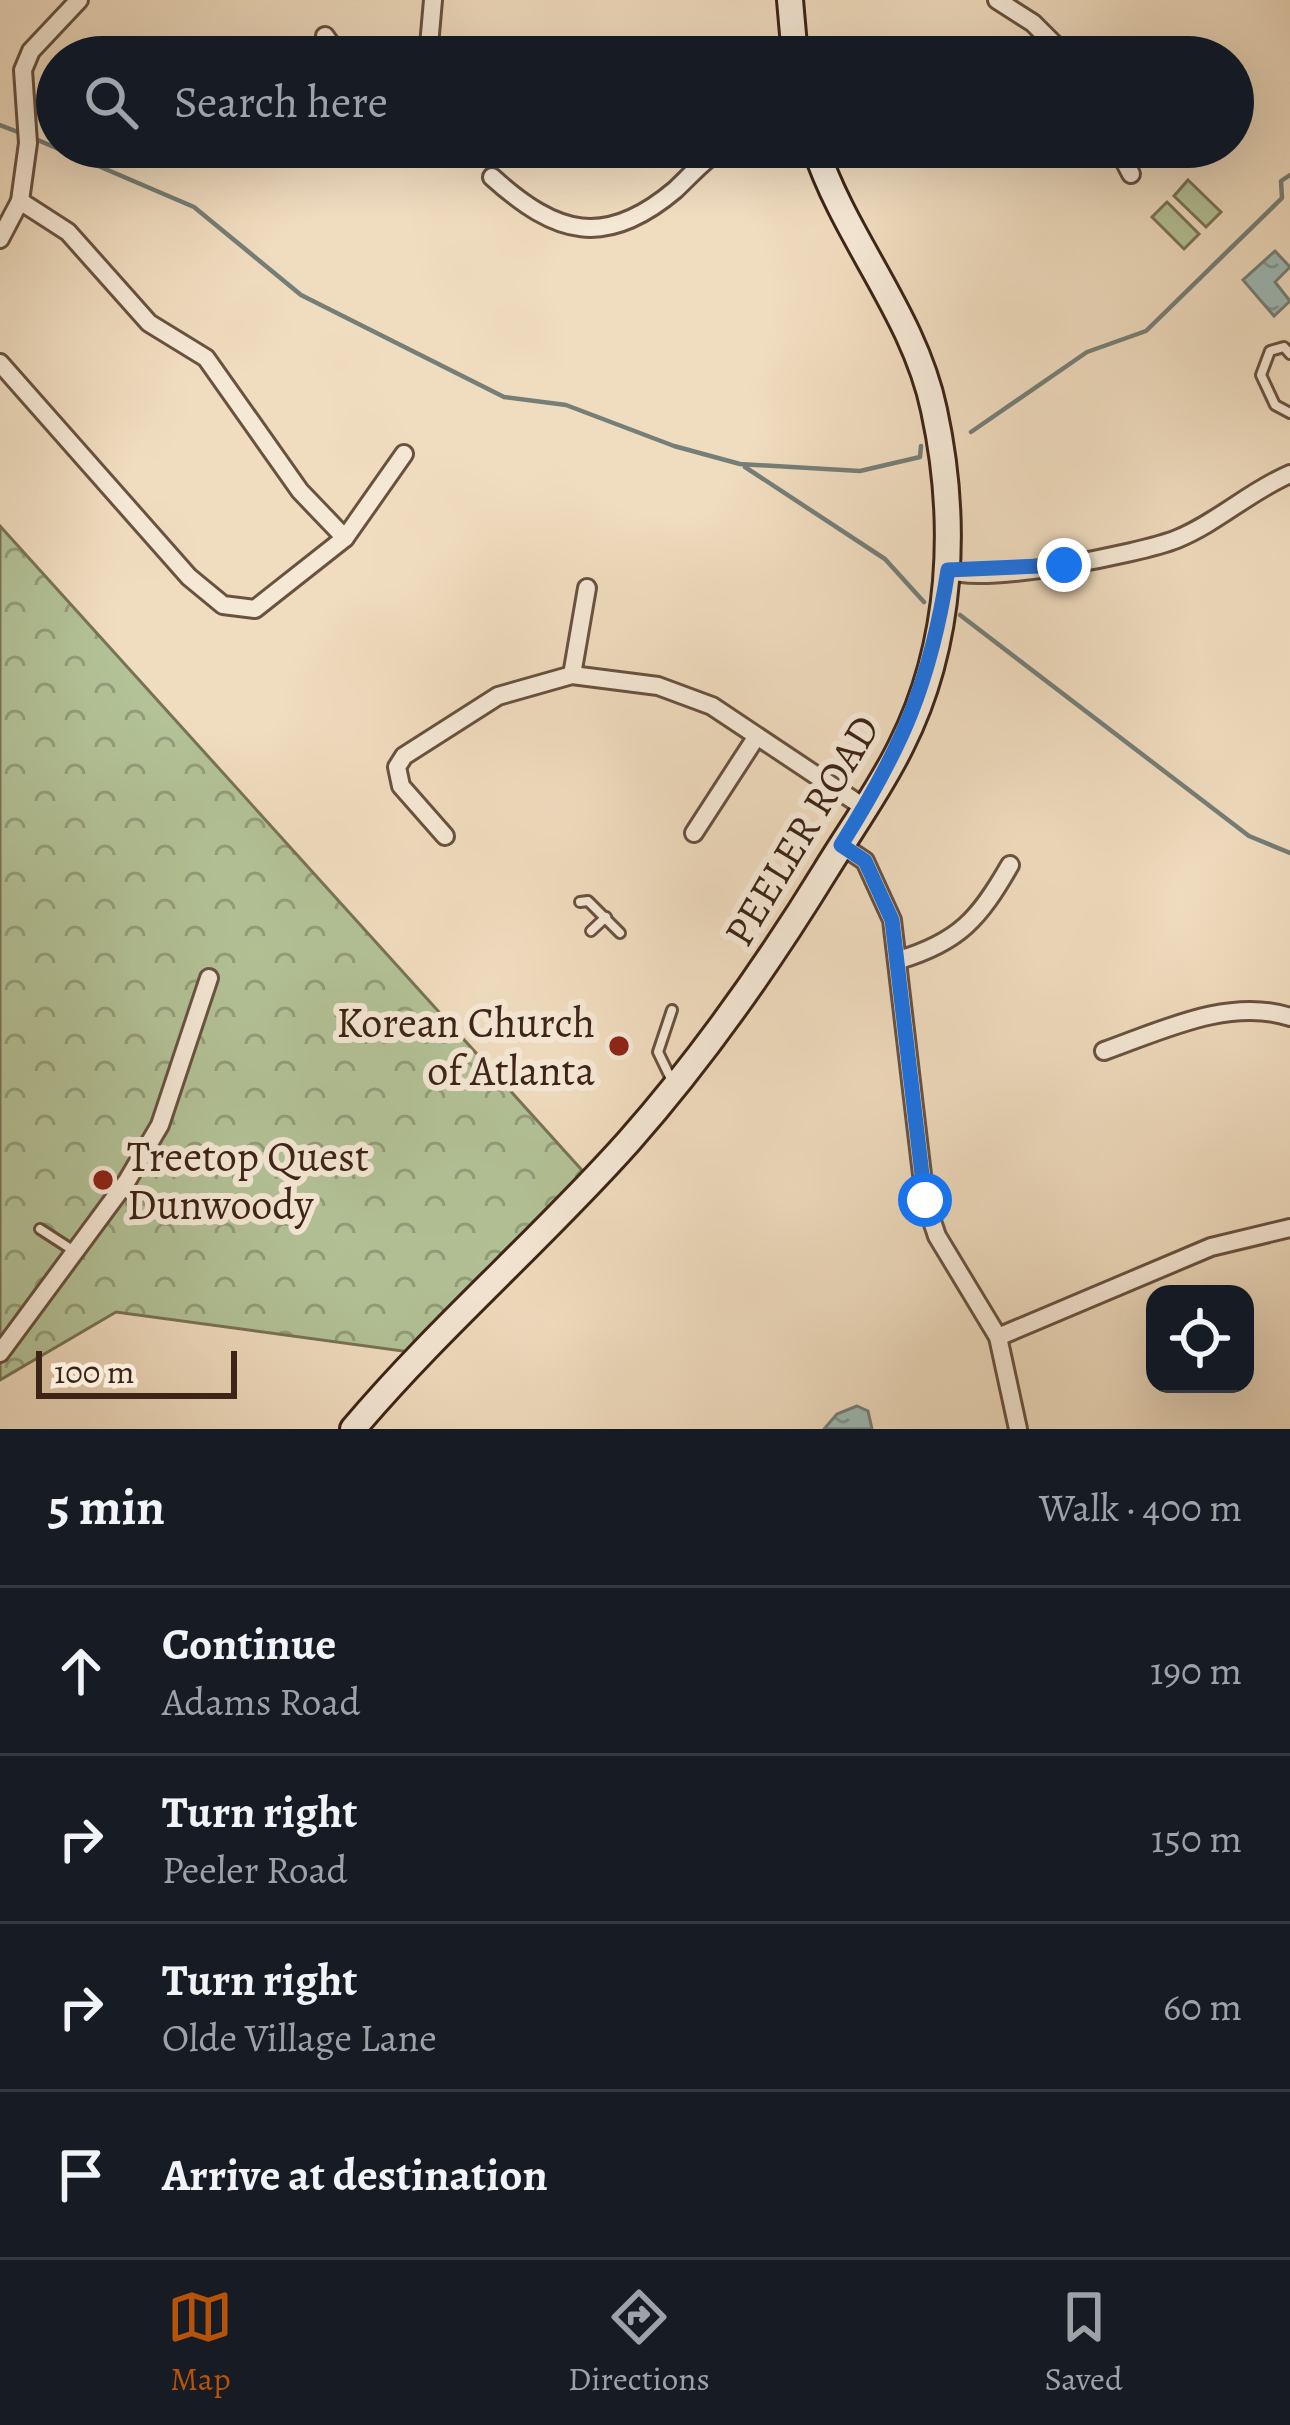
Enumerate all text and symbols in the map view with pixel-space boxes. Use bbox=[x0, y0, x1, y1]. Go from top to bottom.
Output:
search box bbox=[36, 36, 1254, 168]
icon: search bbox=[78, 69, 144, 135]
text: Search here bbox=[174, 71, 388, 133]
route end bbox=[1037, 538, 1091, 592]
street label: PEELER ROAD bbox=[710, 704, 893, 956]
place label: Korean Church of Atlanta bbox=[336, 994, 595, 1099]
marker: Korean Church of Atlanta bbox=[606, 1033, 632, 1059]
place label: Treetop Quest Dunwoody bbox=[127, 1128, 369, 1233]
marker: Treetop Quest Dunwoody bbox=[90, 1167, 116, 1193]
route start bbox=[898, 1173, 952, 1227]
map controls bbox=[1146, 1285, 1254, 1393]
button: locate bbox=[1146, 1285, 1254, 1393]
scale bar bbox=[36, 1345, 237, 1398]
text: 100 m bbox=[54, 1349, 134, 1394]
text: 5 min bbox=[48, 1472, 165, 1542]
text: Walk · 400 m bbox=[1039, 1481, 1242, 1534]
text: Continue bbox=[162, 1613, 336, 1675]
icon: ahead bbox=[48, 1638, 114, 1704]
text: 190 m bbox=[1150, 1644, 1242, 1697]
text: Adams Road bbox=[162, 1675, 360, 1728]
text: Turn right bbox=[162, 1781, 357, 1843]
icon: right bbox=[48, 1806, 114, 1872]
text: 150 m bbox=[1151, 1812, 1242, 1865]
text: Peeler Road bbox=[162, 1843, 348, 1896]
text: Turn right bbox=[162, 1949, 357, 2011]
icon: right bbox=[48, 1974, 114, 2040]
text: 60 m bbox=[1163, 1980, 1242, 2033]
text: Olde Village Lane bbox=[162, 2011, 437, 2064]
icon: arrive bbox=[48, 2142, 114, 2208]
text: Arrive at destination bbox=[162, 2144, 548, 2206]
tab: Map bbox=[167, 2284, 233, 2401]
tab: Directions bbox=[568, 2284, 710, 2401]
tab: Saved bbox=[1044, 2284, 1123, 2401]

